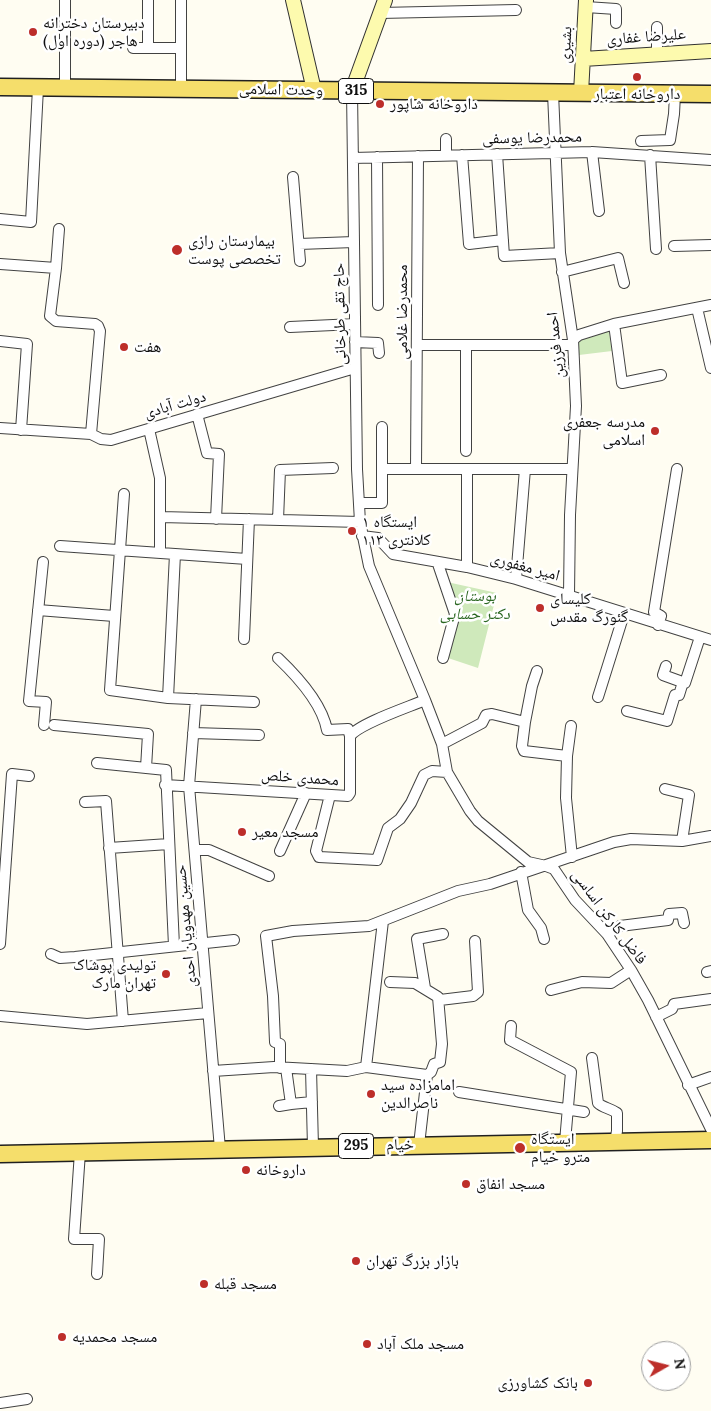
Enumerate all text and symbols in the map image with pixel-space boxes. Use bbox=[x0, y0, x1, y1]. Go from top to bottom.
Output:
place label: دبیرستان دخترانه هاجر (دوره اول) bbox=[43, 13, 145, 51]
street label: علیرضا غفاری bbox=[606, 25, 686, 49]
marker: دبیرستان دخترانه هاجر (دوره اول) bbox=[27, 26, 39, 38]
street label: بشیری bbox=[555, 26, 577, 64]
marker: داروخانه اعتبار bbox=[631, 71, 643, 83]
road number: 315 bbox=[338, 78, 374, 104]
street label: وحدت اسلامی bbox=[239, 80, 323, 100]
place label: داروخانه اعتبار bbox=[594, 84, 680, 104]
place label: داروخانه شاپور bbox=[390, 94, 478, 114]
marker: داروخانه شاپور bbox=[374, 98, 386, 110]
street label: محمدرضا یوسفی bbox=[482, 128, 582, 148]
place label: بیمارستان رازی تخصصی پوست bbox=[188, 231, 281, 269]
marker: بیمارستان رازی تخصصی پوست bbox=[170, 243, 184, 257]
street label: حاج تقی طرخانی bbox=[330, 263, 350, 365]
street label: محمدرضا غلامی bbox=[392, 264, 412, 360]
street label: احمد فرزین bbox=[543, 311, 569, 379]
place label: هفت bbox=[134, 337, 161, 357]
marker: هفت bbox=[118, 341, 130, 353]
street label: دولت آبادی bbox=[142, 387, 208, 423]
place label: مدرسه جعفری اسلامی bbox=[563, 412, 645, 450]
marker: مدرسه جعفری اسلامی bbox=[649, 425, 661, 437]
place label: ایستگاه ۱ کلانتری ۱۱۳ bbox=[362, 512, 431, 550]
marker: ایستگاه ۱ کلانتری ۱۱۳ bbox=[346, 525, 358, 537]
street label: امیر مغفوری bbox=[488, 549, 562, 585]
park label: بوستان دکتر حسابی bbox=[440, 586, 510, 624]
place label: کلیسای گئورگ مقدس bbox=[550, 589, 628, 627]
marker: کلیسای گئورگ مقدس bbox=[534, 602, 546, 614]
street label: محمدی خلص bbox=[260, 766, 340, 790]
place label: مسجد معیر bbox=[252, 822, 318, 842]
marker: مسجد معیر bbox=[236, 826, 248, 838]
street label: حسین مهدویان احدی bbox=[171, 864, 201, 988]
street label: فاضل کارکن اساسی bbox=[567, 866, 651, 968]
place label: تولیدی پوشاک تهران مارک bbox=[73, 955, 156, 993]
marker: تولیدی پوشاک تهران مارک bbox=[160, 968, 172, 980]
place label: امامزاده سید ناصرالدین bbox=[381, 1075, 455, 1113]
marker: امامزاده سید ناصرالدین bbox=[365, 1088, 377, 1100]
place label: ایستگاه مترو خیام bbox=[531, 1129, 590, 1167]
road number: 295 bbox=[338, 1134, 374, 1158]
street label: خیام bbox=[386, 1135, 414, 1155]
marker: ایستگاه مترو خیام bbox=[513, 1141, 527, 1155]
place label: داروخانه bbox=[256, 1160, 306, 1180]
marker: داروخانه bbox=[240, 1164, 252, 1176]
place label: مسجد انفاق bbox=[476, 1174, 545, 1194]
marker: مسجد انفاق bbox=[460, 1178, 472, 1190]
place label: بازار بزرگ تهران bbox=[366, 1251, 459, 1271]
marker: بازار بزرگ تهران bbox=[350, 1255, 362, 1267]
place label: مسجد قبله bbox=[214, 1274, 277, 1294]
marker: مسجد قبله bbox=[198, 1278, 210, 1290]
place label: مسجد محمدیه bbox=[72, 1327, 157, 1347]
marker: مسجد محمدیه bbox=[56, 1331, 68, 1343]
place label: مسجد ملک آباد bbox=[377, 1334, 464, 1354]
marker: مسجد ملک آباد bbox=[361, 1338, 373, 1350]
north arrow bbox=[641, 1341, 691, 1391]
text: N bbox=[670, 1357, 690, 1371]
place label: بانک کشاورزی bbox=[498, 1373, 578, 1393]
marker: بانک کشاورزی bbox=[582, 1377, 594, 1389]

